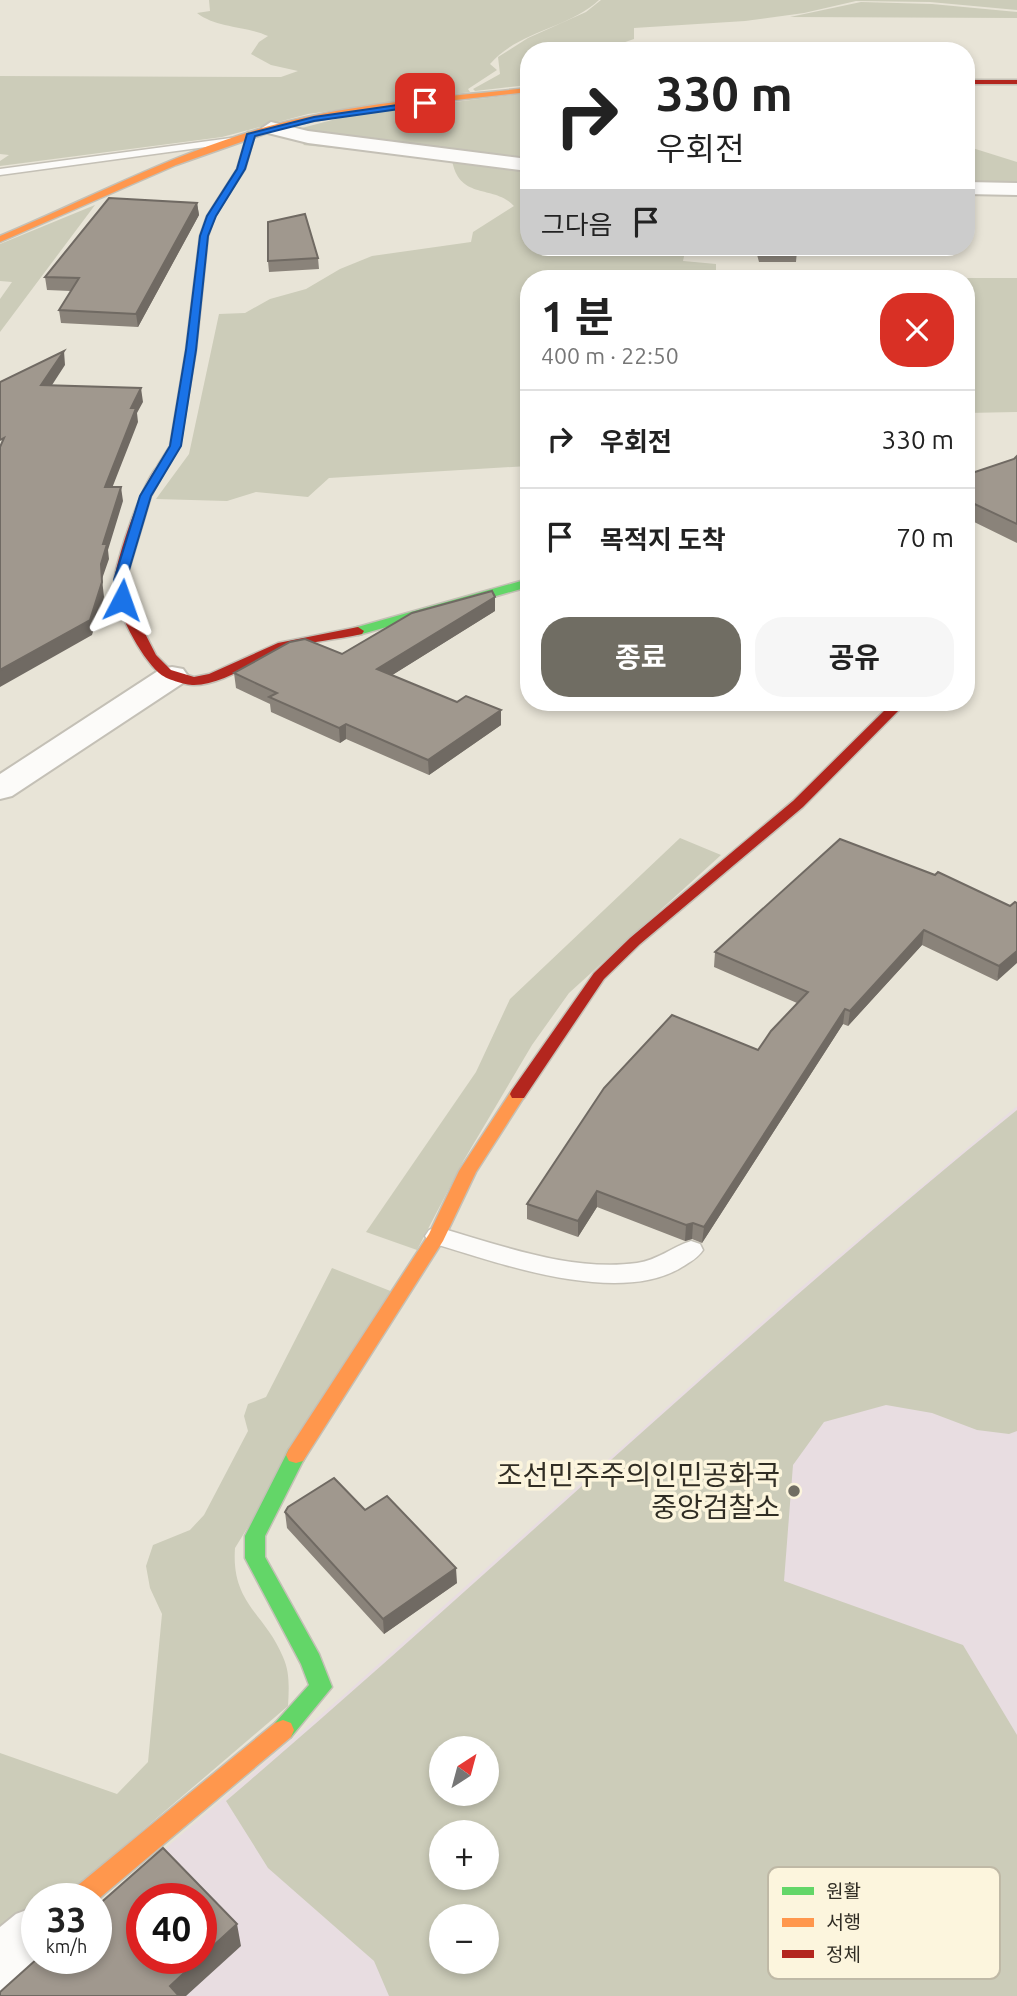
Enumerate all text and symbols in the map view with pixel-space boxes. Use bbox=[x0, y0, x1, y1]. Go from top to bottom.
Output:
text: 330 m bbox=[656, 65, 793, 120]
icon: right bbox=[541, 70, 632, 161]
pin bbox=[395, 73, 455, 133]
icon: arrive bbox=[406, 84, 444, 122]
text: 우회전 bbox=[656, 130, 744, 166]
icon: arrive bbox=[627, 203, 665, 241]
text: 그다음 bbox=[541, 210, 613, 239]
text: 1 분 bbox=[541, 293, 613, 340]
button: close bbox=[880, 293, 954, 367]
text: 400 m · 22:50 bbox=[541, 343, 679, 368]
icon: right bbox=[541, 420, 579, 458]
text: 330 m bbox=[882, 425, 954, 454]
text: 우회전 bbox=[600, 427, 672, 456]
icon: arrive bbox=[541, 518, 579, 556]
text: 70 m bbox=[896, 523, 954, 552]
text: 목적지 도착 bbox=[600, 525, 726, 554]
position arrow bbox=[85, 563, 159, 637]
button: 종료 bbox=[541, 617, 741, 697]
button: 공유 bbox=[755, 617, 954, 697]
place label: 조선민주주의인민공화국 중앙검찰소 bbox=[497, 1459, 780, 1522]
marker: 조선민주주의인민공화국 중앙검찰소 bbox=[786, 1483, 802, 1499]
north arrow bbox=[429, 1736, 499, 1806]
map controls bbox=[429, 1736, 499, 1974]
button: + bbox=[429, 1820, 499, 1890]
legend bbox=[768, 1867, 1000, 1979]
text: 원활 bbox=[826, 1880, 861, 1902]
speed limit sign: 40 bbox=[126, 1883, 217, 1974]
text: 33 bbox=[47, 1899, 86, 1939]
button: − bbox=[429, 1904, 499, 1974]
text: 서행 bbox=[826, 1911, 861, 1933]
text: km/h bbox=[46, 1936, 87, 1956]
text: 정체 bbox=[826, 1943, 861, 1965]

